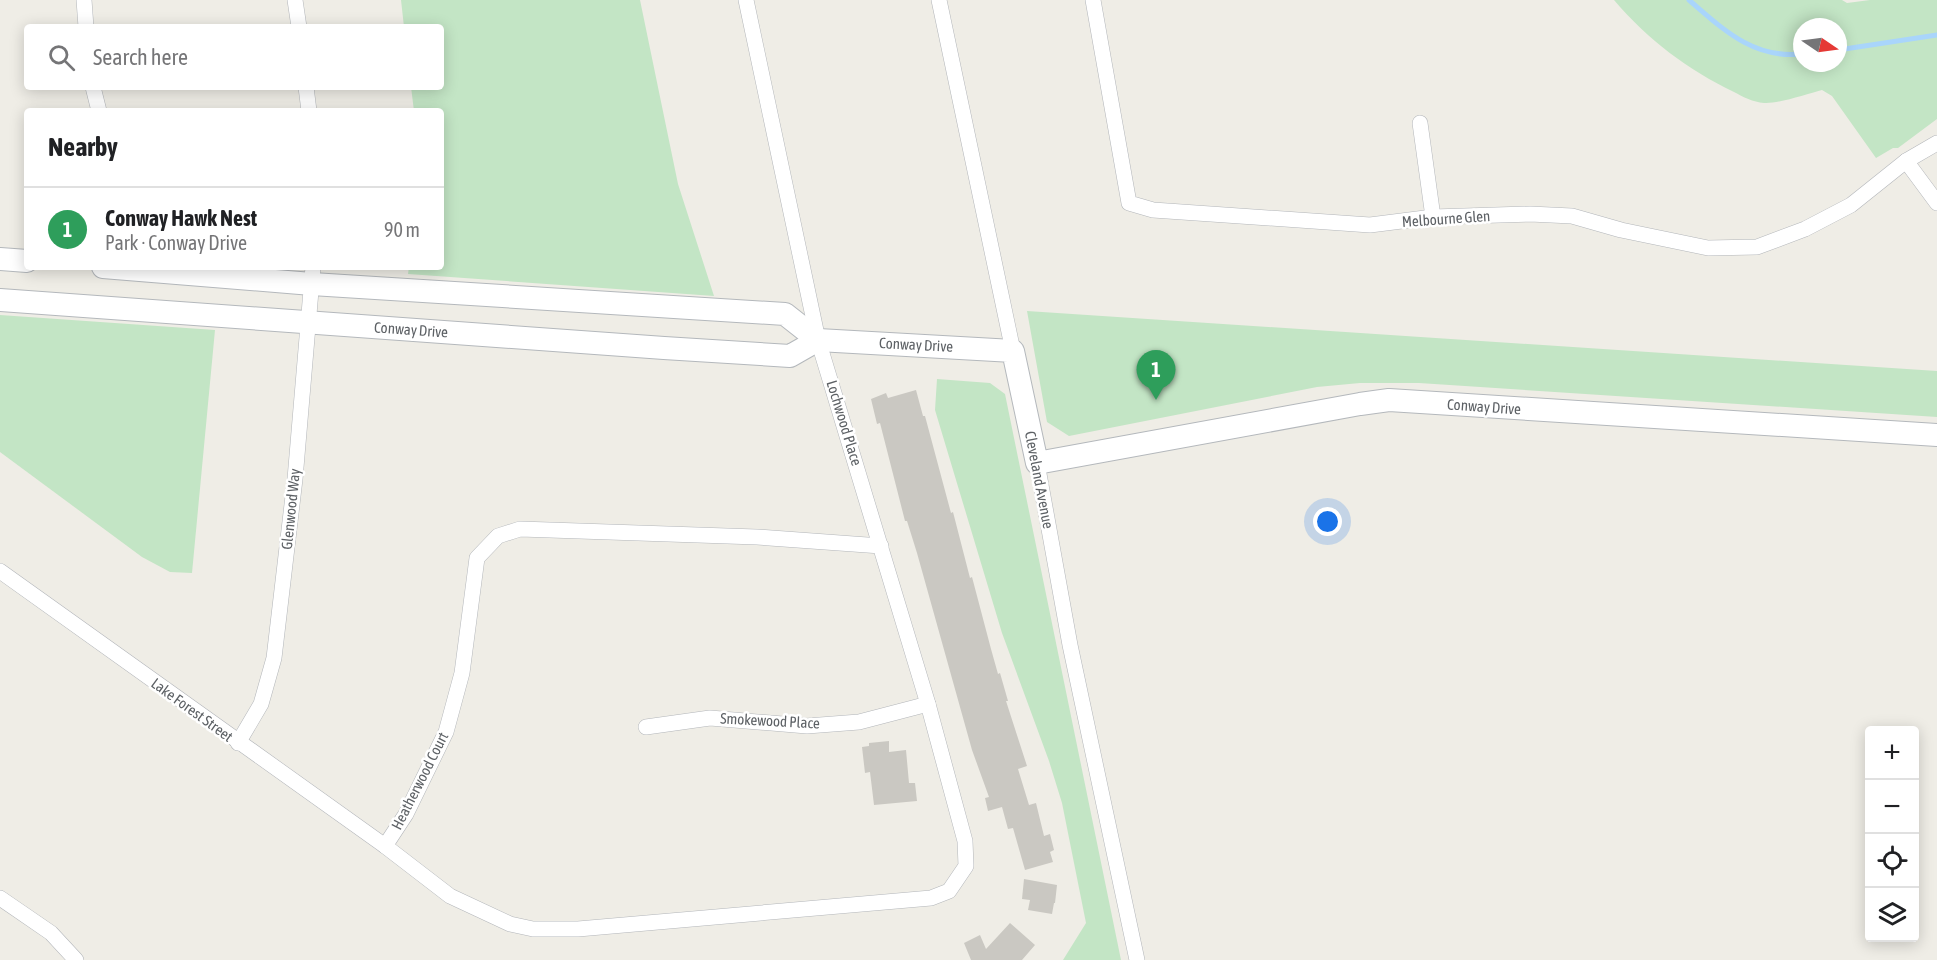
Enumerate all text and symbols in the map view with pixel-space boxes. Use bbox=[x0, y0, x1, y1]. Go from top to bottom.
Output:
north arrow bbox=[1793, 18, 1847, 72]
search box bbox=[24, 24, 444, 90]
icon: search bbox=[45, 41, 78, 74]
text: Search here bbox=[93, 44, 188, 70]
text: Nearby bbox=[48, 132, 118, 162]
text: Conway Hawk Nest bbox=[105, 205, 257, 231]
street label: Melbourne Glen bbox=[1401, 207, 1491, 230]
text: 1 bbox=[63, 218, 72, 241]
text: 90 m bbox=[384, 218, 420, 241]
text: Park · Conway Drive bbox=[105, 231, 247, 254]
street label: Conway Drive bbox=[373, 318, 449, 341]
street label: Conway Drive bbox=[879, 334, 954, 355]
pin: 1 bbox=[1136, 350, 1176, 400]
street label: Lochwood Place bbox=[823, 378, 866, 468]
street label: Conway Drive bbox=[1446, 395, 1522, 418]
street label: Cleveland Avenue bbox=[1022, 430, 1057, 530]
street label: Glenwood Way bbox=[278, 468, 303, 550]
your location bbox=[1313, 507, 1342, 536]
street label: Lake Forest Street bbox=[148, 674, 236, 745]
street label: Smokewood Place bbox=[720, 709, 821, 732]
map controls bbox=[1865, 726, 1919, 942]
button: + bbox=[1865, 726, 1919, 780]
street label: Heatherwood Court bbox=[388, 729, 451, 832]
button: − bbox=[1865, 780, 1919, 834]
button: locate bbox=[1865, 834, 1919, 888]
button: layers bbox=[1865, 888, 1919, 942]

